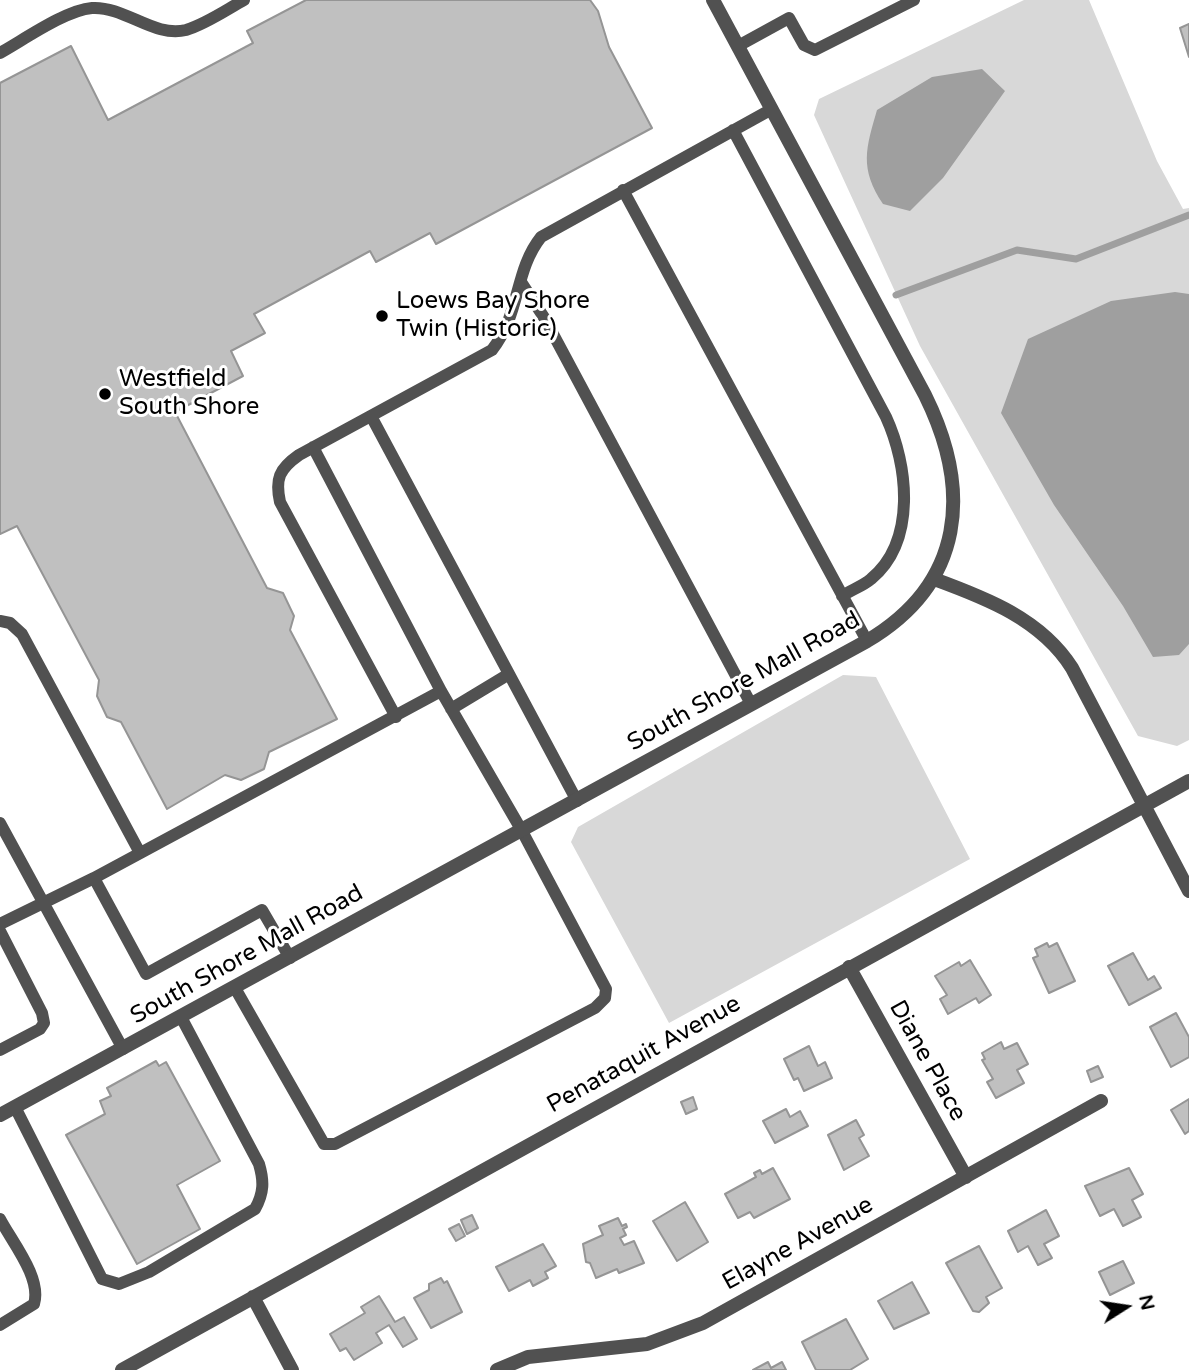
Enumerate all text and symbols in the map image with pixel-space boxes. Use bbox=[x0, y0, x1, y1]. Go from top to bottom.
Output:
place label: Loews Bay Shore Twin (Historic) bbox=[396, 288, 590, 344]
marker: Loews Bay Shore Twin (Historic) bbox=[374, 308, 390, 324]
place label: Westfield South Shore bbox=[119, 366, 259, 422]
marker: Westfield South Shore bbox=[97, 386, 113, 402]
street label: South Shore Mall Road bbox=[623, 606, 865, 758]
street label: South Shore Mall Road bbox=[126, 879, 368, 1031]
street label: Penataquit Avenue bbox=[542, 990, 746, 1120]
street label: Diane Place bbox=[882, 996, 972, 1126]
street label: Elayne Avenue bbox=[718, 1191, 878, 1297]
north arrow bbox=[1091, 1272, 1161, 1342]
text: N bbox=[1134, 1293, 1159, 1312]

